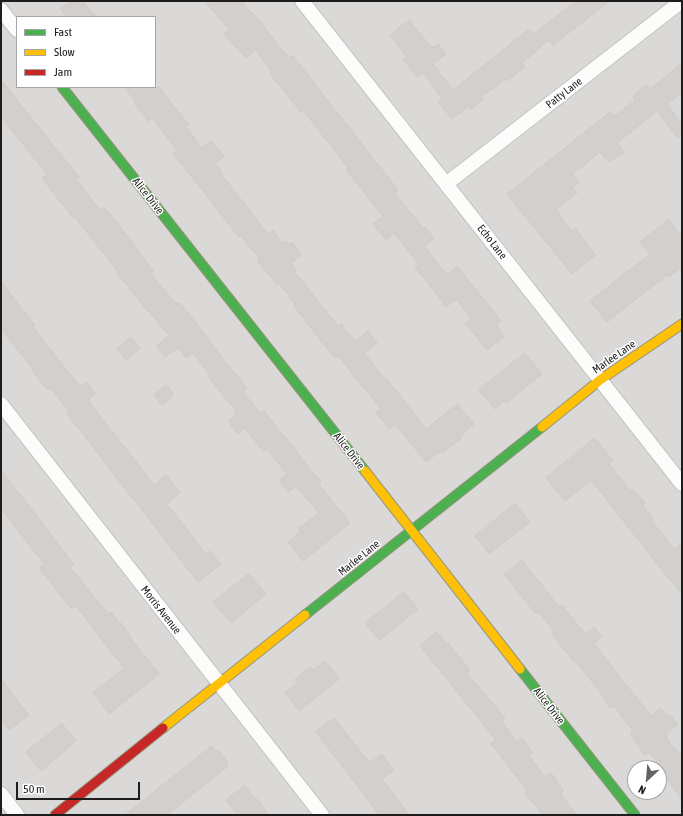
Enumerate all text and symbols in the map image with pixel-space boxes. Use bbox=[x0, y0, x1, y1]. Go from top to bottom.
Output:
legend bbox=[16, 16, 156, 88]
text: Fast bbox=[54, 25, 72, 39]
text: Slow bbox=[54, 45, 75, 59]
text: Jam bbox=[54, 65, 72, 79]
street label: Patty Lane bbox=[543, 75, 585, 111]
street label: Alice Drive bbox=[130, 175, 166, 217]
street label: Echo Lane bbox=[474, 222, 510, 262]
street label: Marlee Lane bbox=[590, 337, 638, 377]
street label: Alice Drive bbox=[331, 430, 367, 472]
street label: Marlee Lane bbox=[336, 537, 382, 579]
street label: Morris Avenue bbox=[138, 583, 184, 637]
street label: Alice Drive bbox=[531, 685, 567, 727]
north arrow bbox=[627, 760, 667, 800]
scale bar bbox=[18, 774, 142, 800]
text: 50 m bbox=[23, 782, 45, 796]
text: N bbox=[637, 783, 648, 797]

